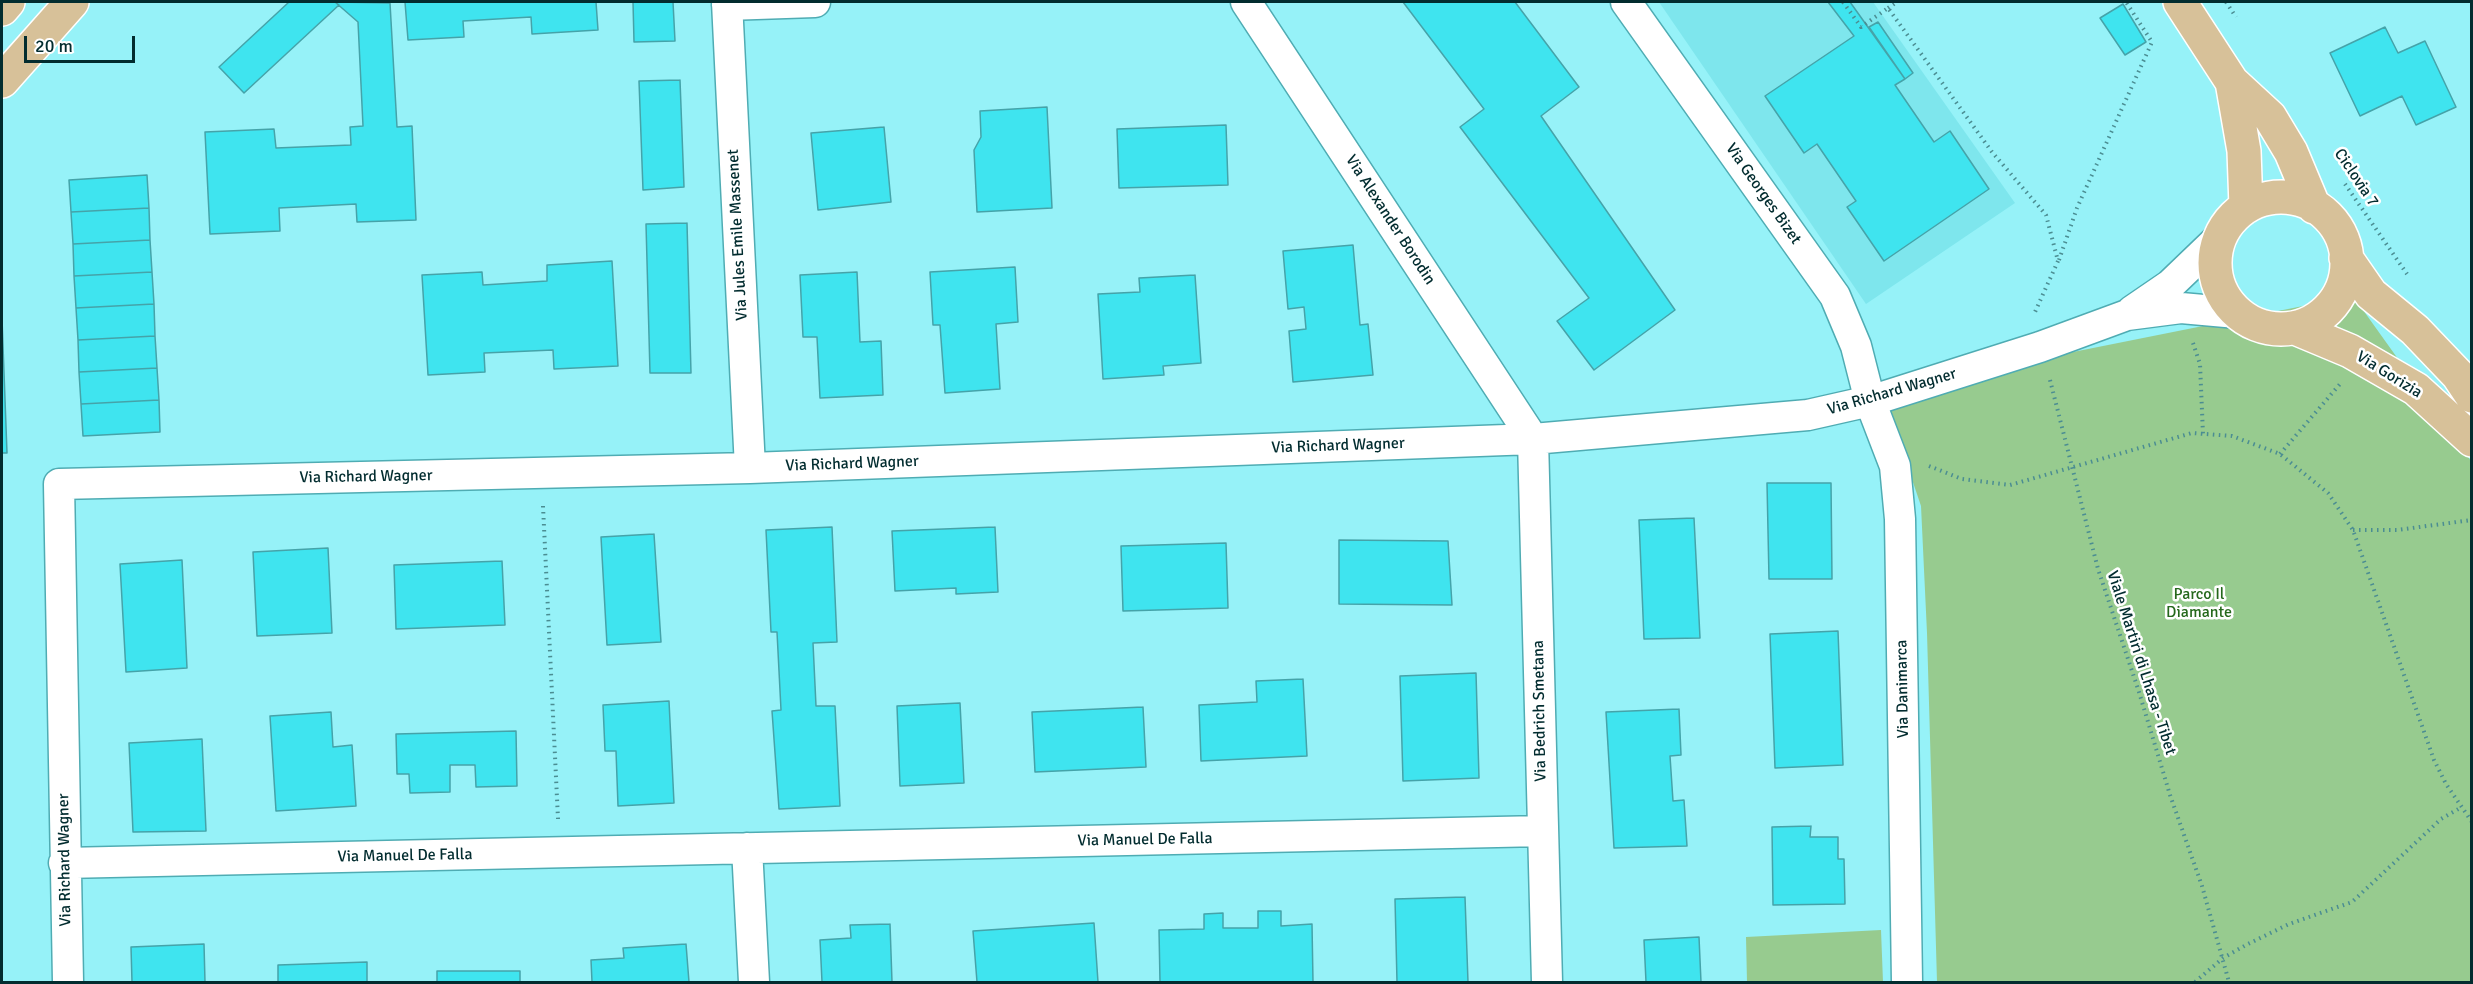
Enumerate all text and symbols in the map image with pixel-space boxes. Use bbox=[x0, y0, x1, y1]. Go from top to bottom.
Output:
scale bar bbox=[27, 24, 138, 62]
text: 20 m bbox=[35, 35, 73, 57]
street label: Via Georges Bizet bbox=[1721, 140, 1805, 248]
street label: Ciclovia 7 bbox=[2330, 145, 2382, 211]
street label: Via Jules Emile Massenet bbox=[724, 149, 752, 321]
street label: Via Alexander Borodin bbox=[1341, 152, 1439, 288]
street label: Via Gorizia bbox=[2353, 347, 2425, 403]
street label: Via Richard Wagner bbox=[1825, 364, 1959, 420]
street label: Via Richard Wagner bbox=[1271, 434, 1405, 458]
street label: Via Richard Wagner bbox=[785, 452, 919, 476]
street label: Via Richard Wagner bbox=[299, 466, 433, 488]
street label: Viale Martiri di Lhasa - Tibet bbox=[2102, 569, 2180, 757]
park label: Parco Il Diamante bbox=[2166, 585, 2232, 623]
street label: Via Bedrich Smetana bbox=[1529, 640, 1551, 782]
street label: Via Danimarca bbox=[1893, 640, 1913, 738]
street label: Via Richard Wagner bbox=[54, 793, 76, 927]
street label: Via Manuel De Falla bbox=[1077, 829, 1213, 851]
street label: Via Manuel De Falla bbox=[337, 845, 473, 867]

